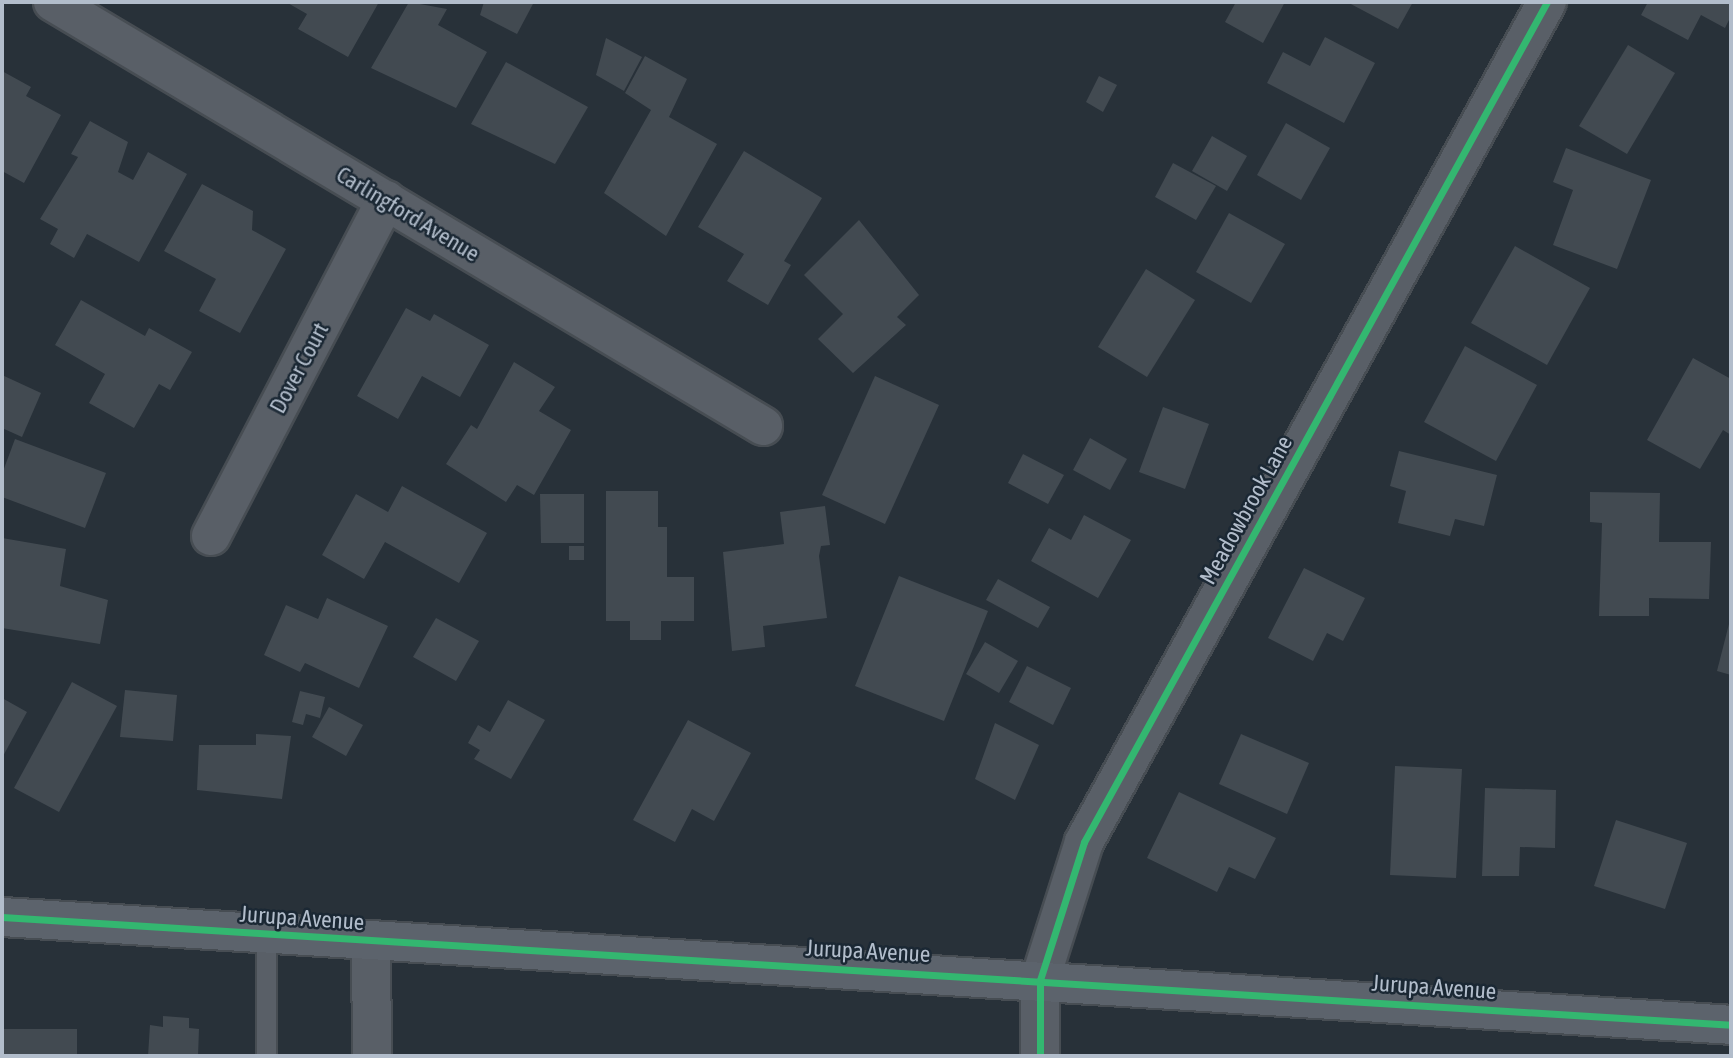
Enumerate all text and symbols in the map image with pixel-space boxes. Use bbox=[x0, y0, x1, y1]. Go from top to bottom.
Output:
street label: Carlingford Avenue bbox=[331, 160, 485, 268]
street label: Dover Court bbox=[264, 318, 334, 418]
street label: Meadowbrook Lane bbox=[1194, 431, 1298, 589]
street label: Jurupa Avenue bbox=[239, 900, 365, 936]
street label: Jurupa Avenue bbox=[805, 934, 931, 968]
street label: Jurupa Avenue bbox=[1371, 969, 1497, 1005]

